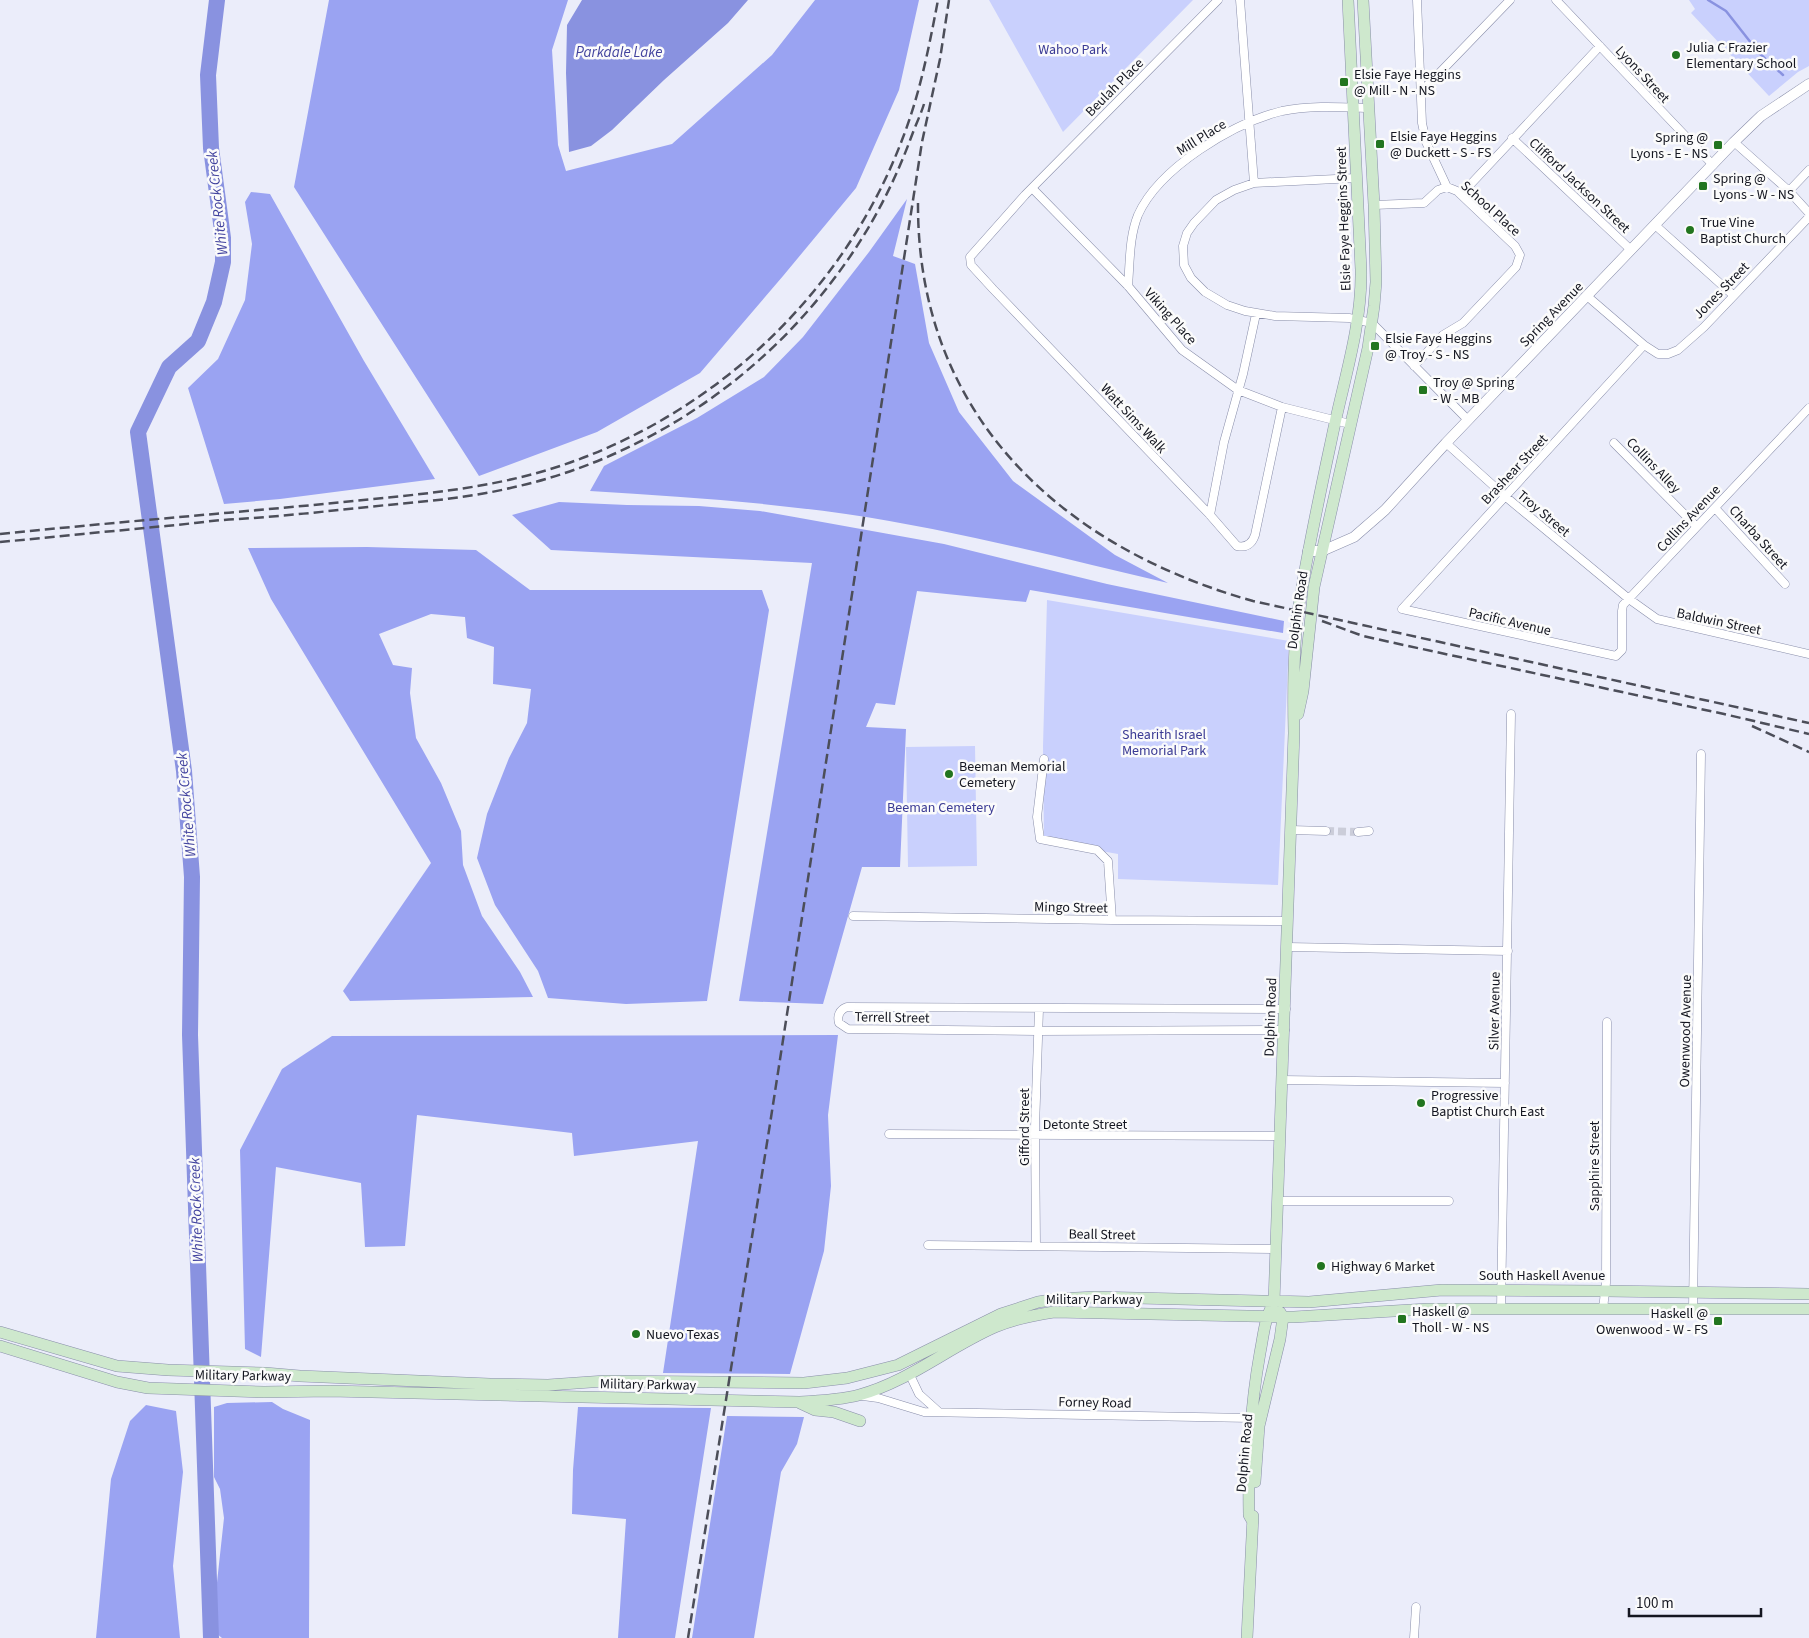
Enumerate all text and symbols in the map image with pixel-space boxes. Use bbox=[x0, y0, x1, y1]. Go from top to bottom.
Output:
place label: Julia C Frazier Elementary School bbox=[1686, 38, 1797, 74]
park label: Wahoo Park bbox=[1038, 40, 1108, 60]
water label: Parkdale Lake bbox=[576, 42, 662, 63]
street label: Lyons Street bbox=[1610, 42, 1674, 108]
marker: Julia C Frazier Elementary School bbox=[1670, 49, 1682, 61]
street label: Beulah Place bbox=[1081, 54, 1148, 121]
place label: Elsie Faye Heggins @ Mill - N - NS bbox=[1354, 65, 1461, 101]
marker: Elsie Faye Heggins @ Mill - N - NS bbox=[1338, 76, 1350, 88]
street label: Mill Place bbox=[1173, 115, 1230, 161]
place label: Elsie Faye Heggins @ Duckett - S - FS bbox=[1390, 127, 1497, 163]
place label: Spring @ Lyons - E - NS bbox=[1630, 128, 1708, 164]
street label: Clifford Jackson Street bbox=[1524, 133, 1635, 238]
marker: Elsie Faye Heggins @ Duckett - S - FS bbox=[1374, 138, 1386, 150]
marker: Spring @ Lyons - E - NS bbox=[1712, 139, 1724, 151]
street label: Elsie Faye Heggins Street bbox=[1331, 146, 1357, 292]
water label: White Rock Creek bbox=[201, 149, 233, 256]
place label: Spring @ Lyons - W - NS bbox=[1713, 169, 1794, 205]
street label: School Place bbox=[1456, 176, 1525, 241]
marker: Spring @ Lyons - W - NS bbox=[1697, 180, 1709, 192]
place label: True Vine Baptist Church bbox=[1700, 213, 1786, 249]
marker: True Vine Baptist Church bbox=[1684, 224, 1696, 236]
street label: Jones Street bbox=[1689, 257, 1754, 324]
street label: Spring Avenue bbox=[1515, 277, 1588, 352]
street label: Viking Place bbox=[1139, 284, 1201, 349]
place label: Elsie Faye Heggins @ Troy - S - NS bbox=[1385, 329, 1492, 365]
marker: Elsie Faye Heggins @ Troy - S - NS bbox=[1369, 340, 1381, 352]
place label: Troy @ Spring - W - MB bbox=[1433, 373, 1514, 409]
street label: Watt Sims Walk bbox=[1096, 379, 1171, 458]
marker: Troy @ Spring - W - MB bbox=[1417, 384, 1429, 396]
street label: Brashear Street bbox=[1477, 430, 1553, 509]
street label: Collins Alley bbox=[1621, 433, 1685, 498]
street label: Collins Avenue bbox=[1652, 481, 1725, 557]
street label: Troy Street bbox=[1513, 486, 1574, 542]
street label: Charba Street bbox=[1724, 501, 1793, 574]
street label: Dolphin Road bbox=[1283, 570, 1313, 651]
street label: Pacific Avenue bbox=[1467, 603, 1553, 641]
street label: Baldwin Street bbox=[1675, 603, 1763, 641]
park label: Shearith Israel Memorial Park bbox=[1122, 725, 1206, 761]
water label: White Rock Creek bbox=[171, 751, 202, 858]
place label: Beeman Memorial Cemetery bbox=[959, 757, 1066, 793]
marker: Beeman Memorial Cemetery bbox=[943, 768, 955, 780]
park label: Beeman Cemetery bbox=[887, 798, 995, 818]
street label: Mingo Street bbox=[1034, 897, 1108, 919]
street label: Silver Avenue bbox=[1484, 971, 1506, 1051]
street label: Owenwood Avenue bbox=[1675, 974, 1697, 1088]
street label: Dolphin Road bbox=[1260, 977, 1282, 1057]
street label: Terrell Street bbox=[854, 1007, 930, 1029]
place label: Progressive Baptist Church East bbox=[1431, 1086, 1545, 1122]
street label: Gifford Street bbox=[1015, 1088, 1035, 1166]
marker: Progressive Baptist Church East bbox=[1415, 1097, 1427, 1109]
street label: Detonte Street bbox=[1043, 1115, 1128, 1135]
street label: Sapphire Street bbox=[1585, 1120, 1605, 1211]
water label: White Rock Creek bbox=[184, 1156, 209, 1263]
street label: Beall Street bbox=[1068, 1224, 1136, 1246]
place label: Highway 6 Market bbox=[1331, 1257, 1435, 1277]
marker: Highway 6 Market bbox=[1315, 1260, 1327, 1272]
street label: South Haskell Avenue bbox=[1479, 1266, 1605, 1286]
street label: Military Parkway bbox=[1046, 1290, 1143, 1310]
place label: Haskell @ Tholl - W - NS bbox=[1412, 1302, 1489, 1338]
place label: Haskell @ Owenwood - W - FS bbox=[1596, 1304, 1708, 1340]
marker: Haskell @ Tholl - W - NS bbox=[1396, 1313, 1408, 1325]
marker: Haskell @ Owenwood - W - FS bbox=[1712, 1315, 1724, 1327]
place label: Nuevo Texas bbox=[646, 1325, 719, 1345]
marker: Nuevo Texas bbox=[630, 1328, 642, 1340]
street label: Military Parkway bbox=[195, 1365, 292, 1387]
street label: Military Parkway bbox=[600, 1374, 697, 1396]
street label: Forney Road bbox=[1058, 1392, 1132, 1414]
street label: Dolphin Road bbox=[1232, 1413, 1258, 1493]
scale bar bbox=[1629, 1586, 1762, 1618]
text: 100 m bbox=[1636, 1593, 1674, 1614]

